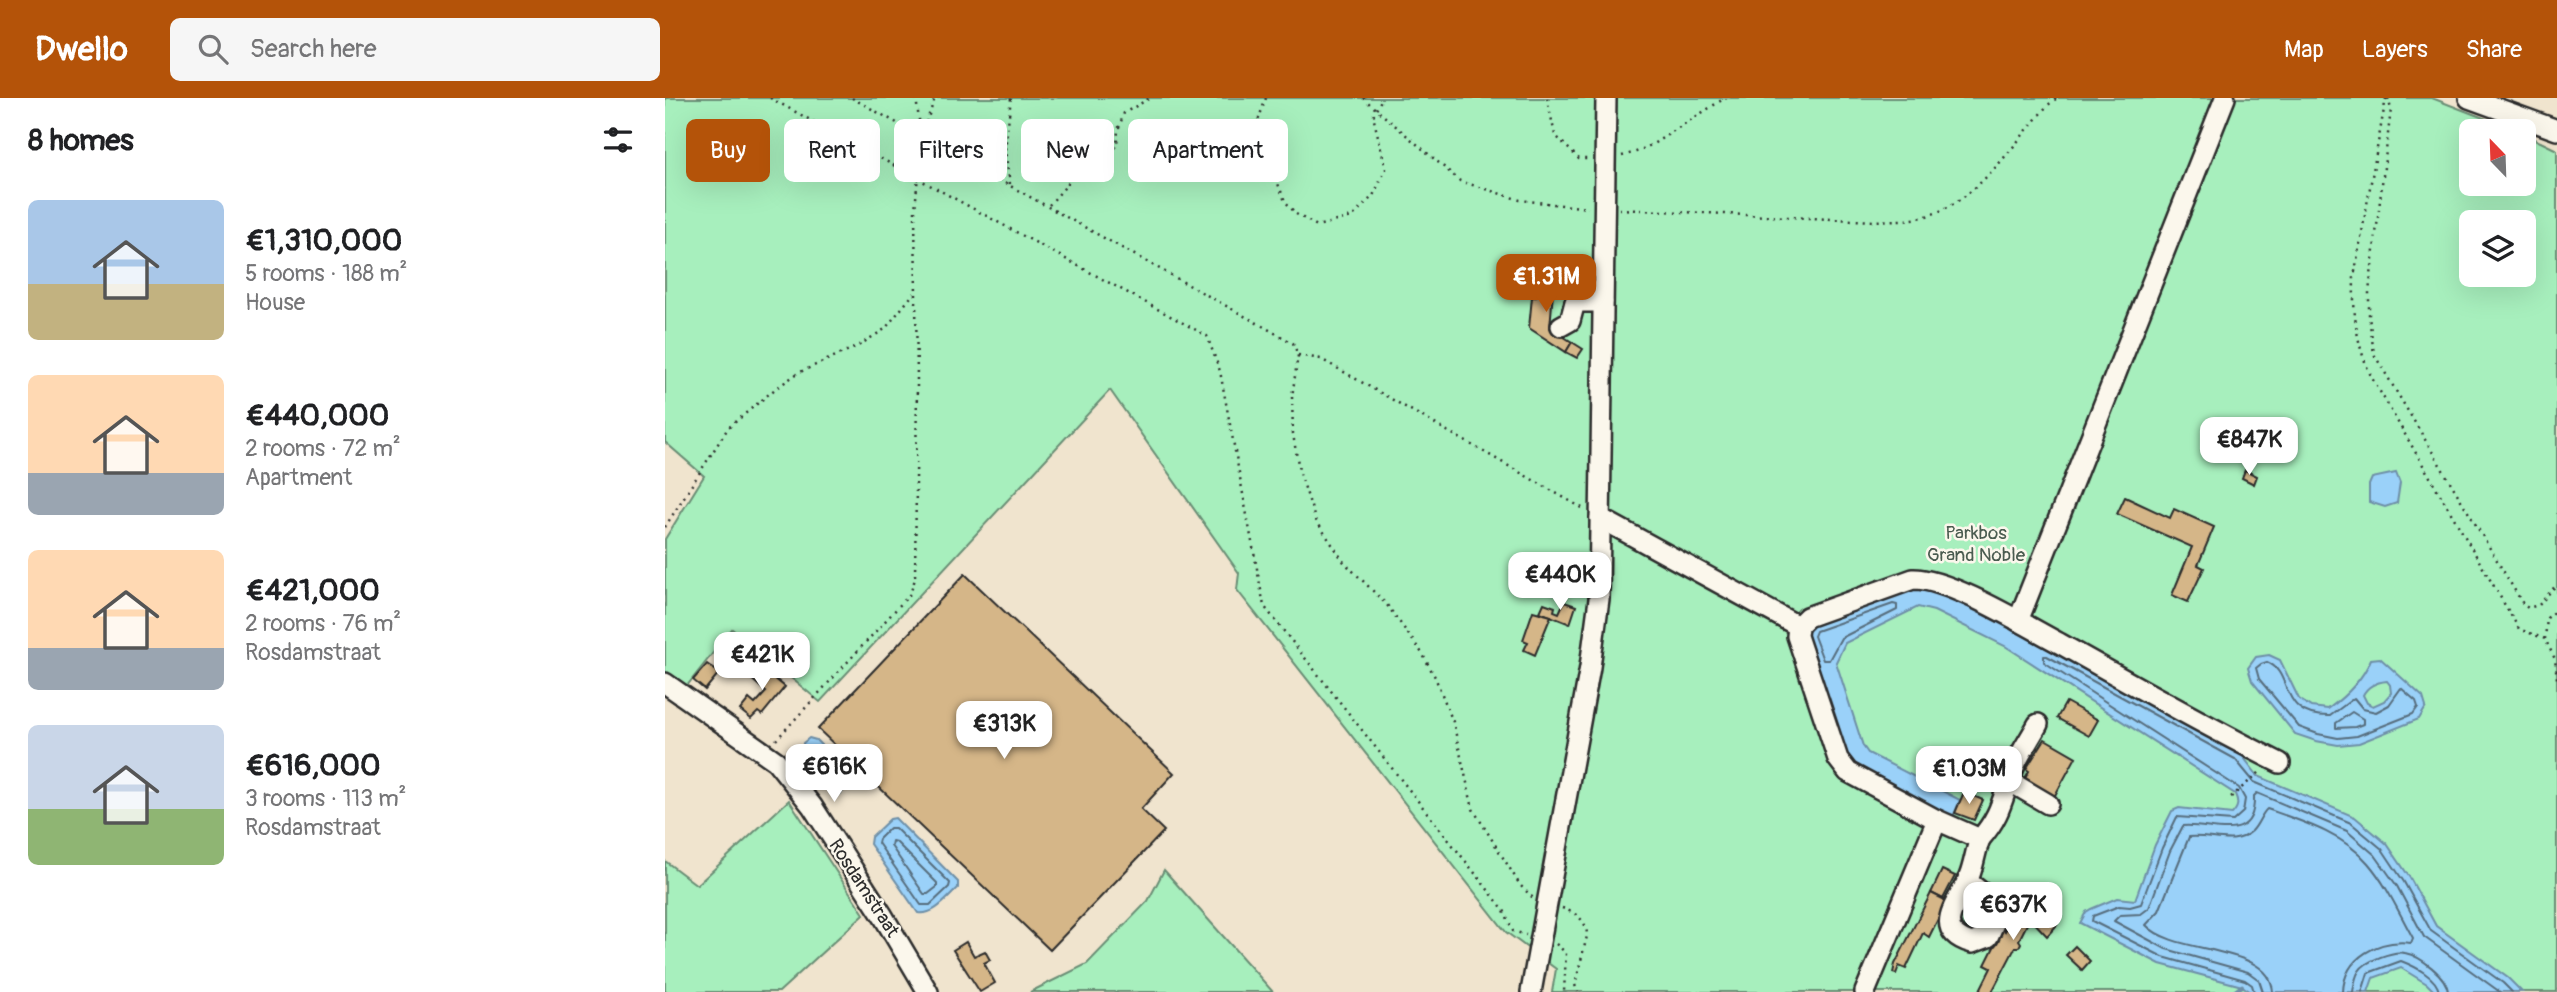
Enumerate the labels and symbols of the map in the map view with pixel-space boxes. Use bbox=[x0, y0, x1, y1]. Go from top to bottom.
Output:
north arrow bbox=[2459, 119, 2536, 196]
pin: €1.31M bbox=[1489, 254, 1603, 314]
pin: €847K bbox=[2200, 418, 2298, 477]
park label: Parkbos Grand Noble bbox=[1927, 521, 2026, 567]
pin: €440K bbox=[1511, 552, 1609, 612]
pin: €421K bbox=[713, 632, 811, 692]
pin: €313K bbox=[955, 702, 1053, 761]
pin: €616K bbox=[785, 744, 883, 804]
pin: €1.03M bbox=[1912, 746, 2026, 806]
street label: Rosdamstraat bbox=[823, 834, 905, 942]
pin: €637K bbox=[1964, 882, 2062, 942]

